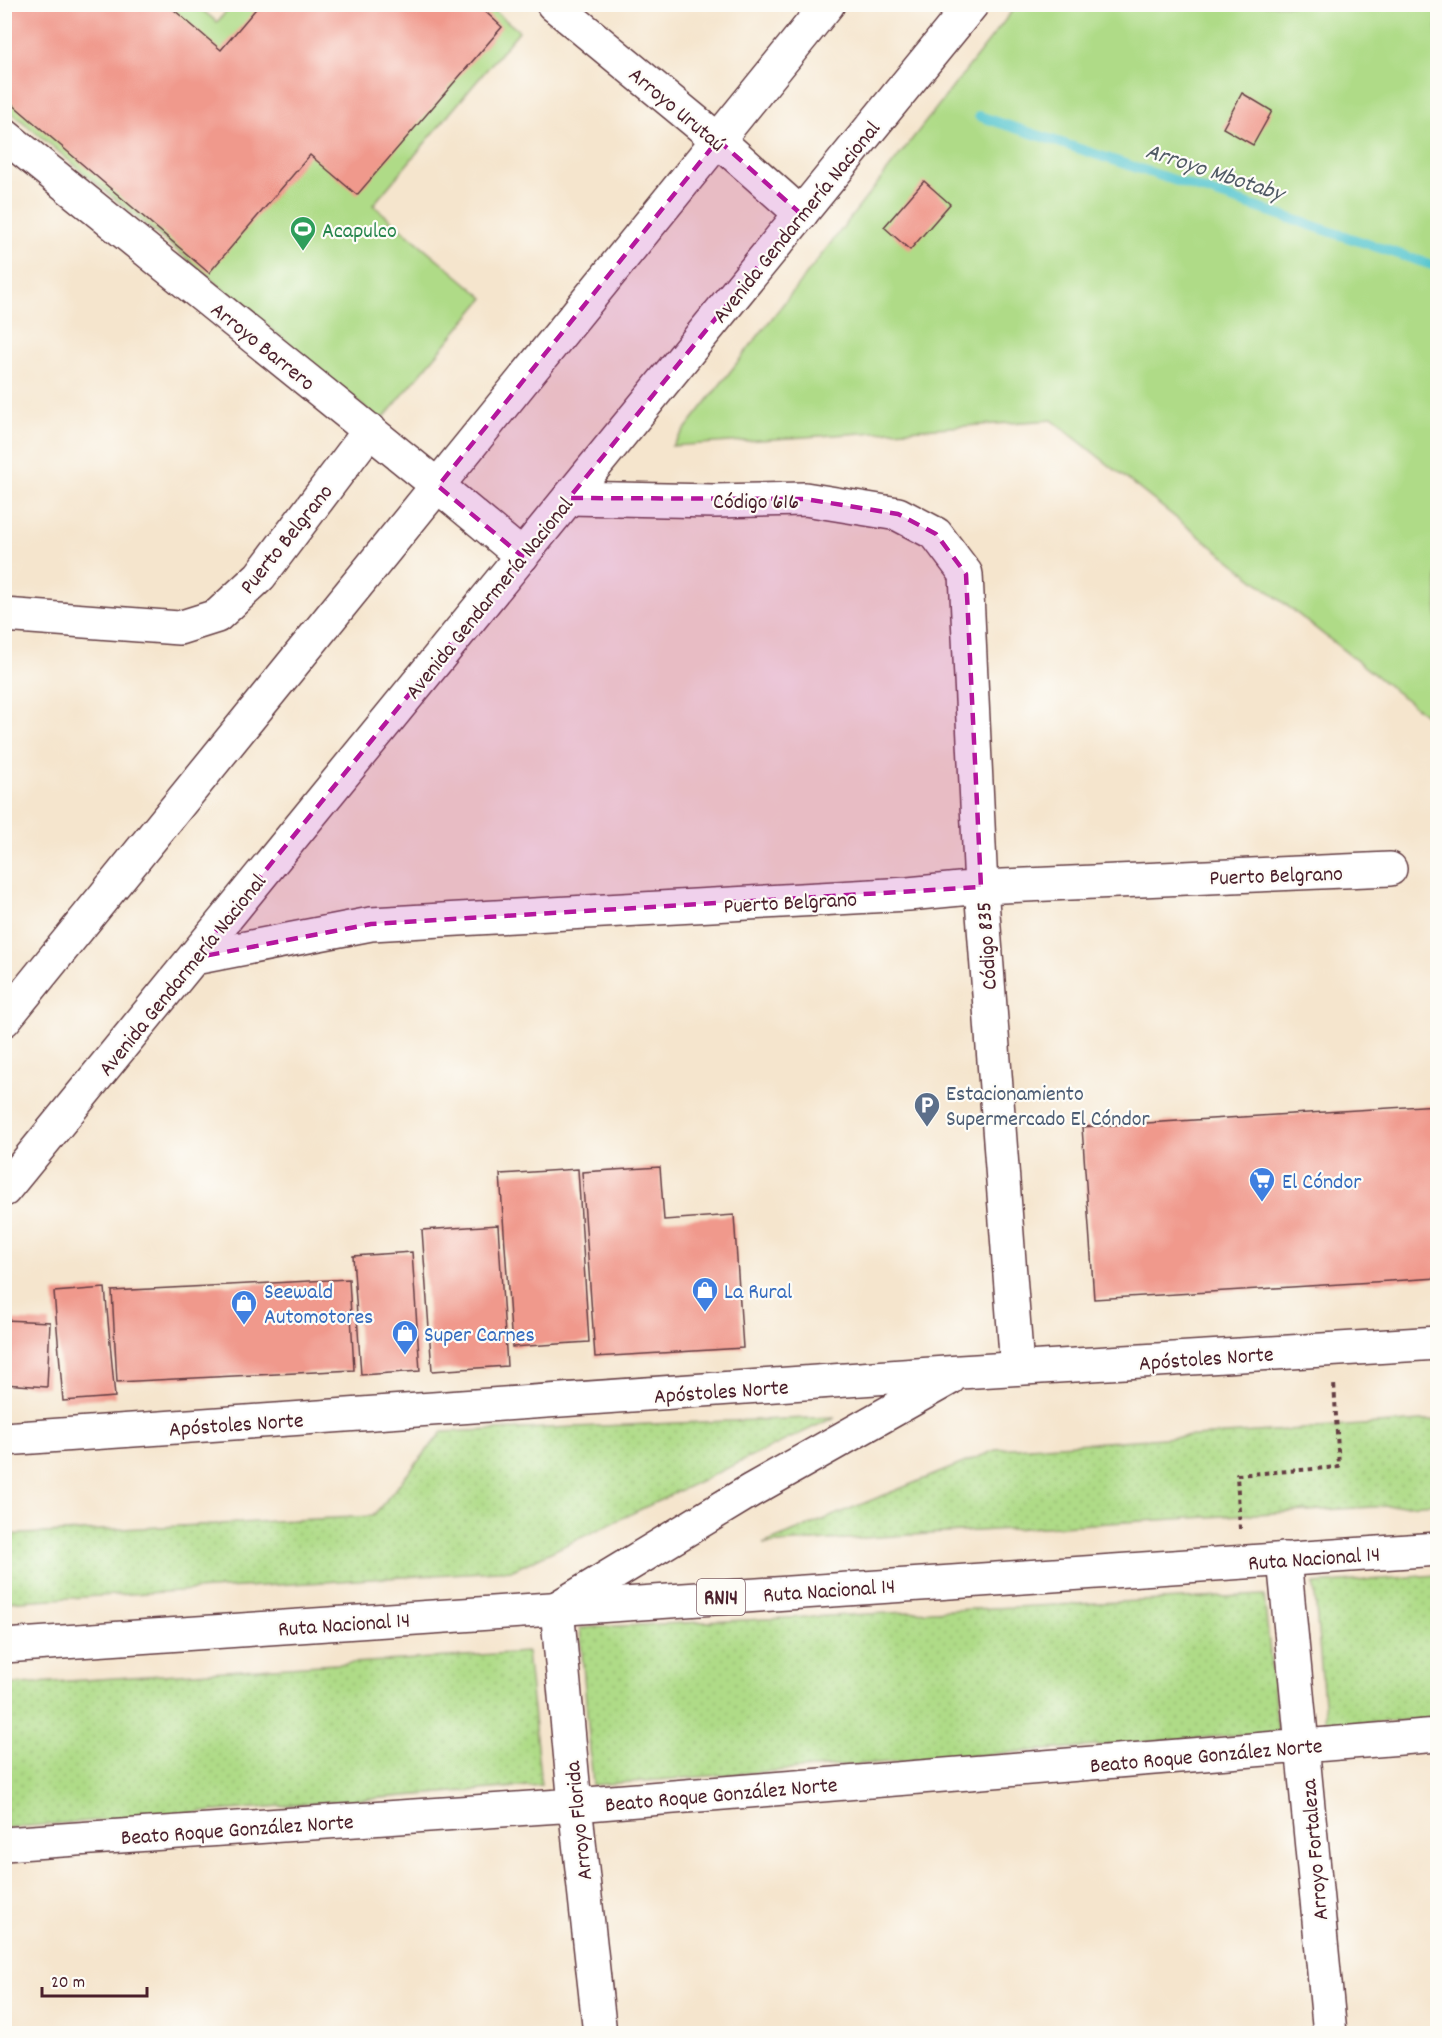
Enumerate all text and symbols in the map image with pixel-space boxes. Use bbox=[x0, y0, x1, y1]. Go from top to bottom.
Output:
street label: Arroyo Urutaú bbox=[621, 61, 731, 160]
street label: Avenida Gendarmería Nacional bbox=[706, 115, 889, 331]
water label: Arroyo Mbotaby bbox=[1141, 136, 1290, 213]
sports icon: Acapulco bbox=[288, 214, 318, 252]
place label: Acapulco bbox=[322, 217, 397, 248]
street label: Arroyo Barrero bbox=[203, 296, 321, 400]
street label: Puerto Belgrano bbox=[234, 479, 342, 602]
street label: Código 616 bbox=[713, 488, 799, 519]
street label: Avenida Gendarmería Nacional bbox=[399, 491, 582, 707]
street label: Puerto Belgrano bbox=[1209, 860, 1343, 895]
street label: Avenida Gendarmería Nacional bbox=[92, 868, 275, 1084]
street label: Puerto Belgrano bbox=[723, 886, 858, 923]
street label: Código 835 bbox=[970, 901, 1007, 991]
place label: Estacionamiento Supermercado El Cóndor bbox=[946, 1080, 1151, 1136]
parking icon: Estacionamiento Supermercado El Cóndor bbox=[912, 1090, 942, 1128]
supermarket icon: El Cóndor bbox=[1247, 1165, 1277, 1203]
place label: El Cóndor bbox=[1282, 1168, 1362, 1199]
shop icon: La Rural bbox=[690, 1275, 720, 1313]
place label: Seewald Automotores bbox=[264, 1278, 373, 1334]
place label: La Rural bbox=[724, 1278, 792, 1309]
shop icon: Seewald Automotores bbox=[229, 1288, 259, 1326]
shop icon: Super Carnes bbox=[390, 1318, 420, 1356]
place label: Super Carnes bbox=[424, 1321, 535, 1352]
street label: Apóstoles Norte bbox=[1138, 1340, 1275, 1381]
street label: Apóstoles Norte bbox=[653, 1373, 790, 1414]
street label: Apóstoles Norte bbox=[168, 1406, 305, 1447]
street label: Ruta Nacional 14 bbox=[1247, 1540, 1381, 1581]
street label: Ruta Nacional 14 bbox=[762, 1572, 896, 1613]
road number: RN14 bbox=[697, 1579, 745, 1615]
street label: Ruta Nacional 14 bbox=[277, 1606, 411, 1647]
street label: Beato Roque González Norte bbox=[1089, 1732, 1324, 1783]
street label: Arroyo Florida bbox=[559, 1759, 602, 1882]
street label: Beato Roque González Norte bbox=[604, 1771, 839, 1822]
street label: Arroyo Fortaleza bbox=[1295, 1777, 1338, 1922]
street label: Beato Roque González Norte bbox=[120, 1808, 355, 1855]
scale bar bbox=[42, 1960, 147, 1998]
text: 20 m bbox=[51, 1971, 85, 1996]

